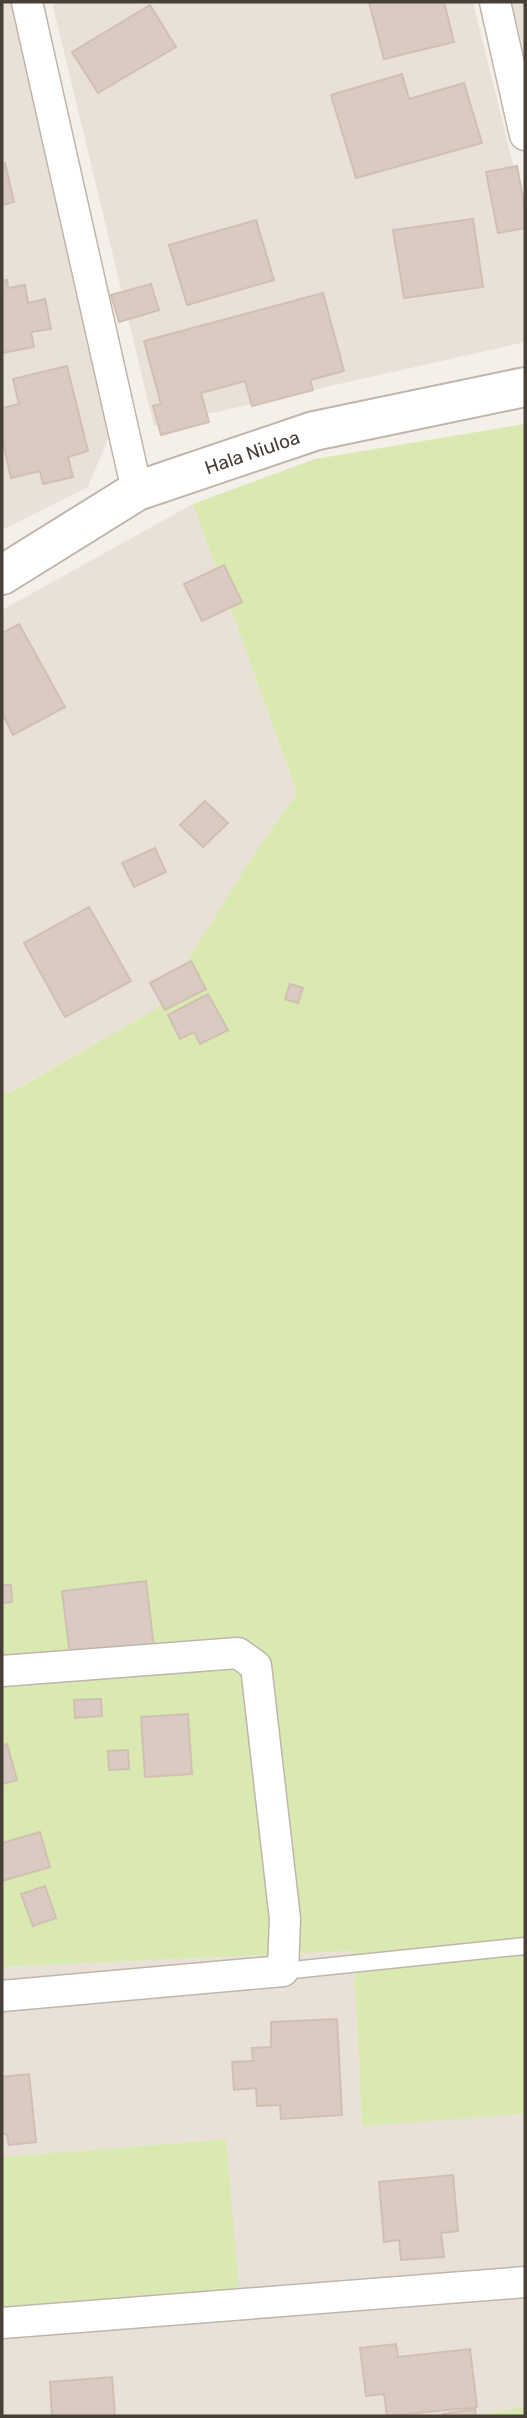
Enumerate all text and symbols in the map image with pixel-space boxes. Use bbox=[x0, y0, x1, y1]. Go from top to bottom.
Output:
street label: Hala Niuloa bbox=[202, 425, 303, 479]

